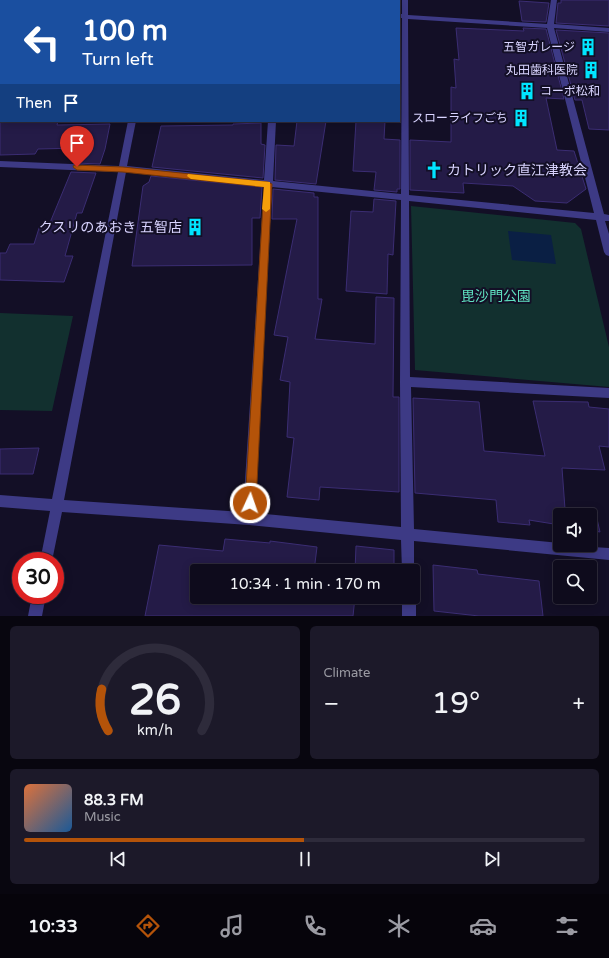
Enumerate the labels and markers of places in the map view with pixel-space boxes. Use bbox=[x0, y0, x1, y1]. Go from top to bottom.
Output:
building icon: 五智ガレージ bbox=[578, 37, 598, 57]
place label: 五智ガレージ bbox=[503, 40, 575, 54]
building icon: 丸田歯科医院 bbox=[581, 60, 601, 80]
place label: 丸田歯科医院 bbox=[506, 63, 578, 77]
building icon: コーポ松和 bbox=[517, 81, 537, 101]
place label: コーポ松和 bbox=[540, 84, 600, 98]
building icon: スローライフごち bbox=[511, 108, 531, 128]
place label: スローライフごち bbox=[412, 111, 508, 125]
pin bbox=[60, 126, 94, 167]
church icon: カトリック直江津教会 bbox=[424, 160, 444, 180]
place label: カトリック直江津教会 bbox=[447, 162, 587, 179]
building icon: クスリのあおき 五智店 bbox=[185, 217, 205, 237]
place label: クスリのあおき 五智店 bbox=[39, 219, 182, 236]

